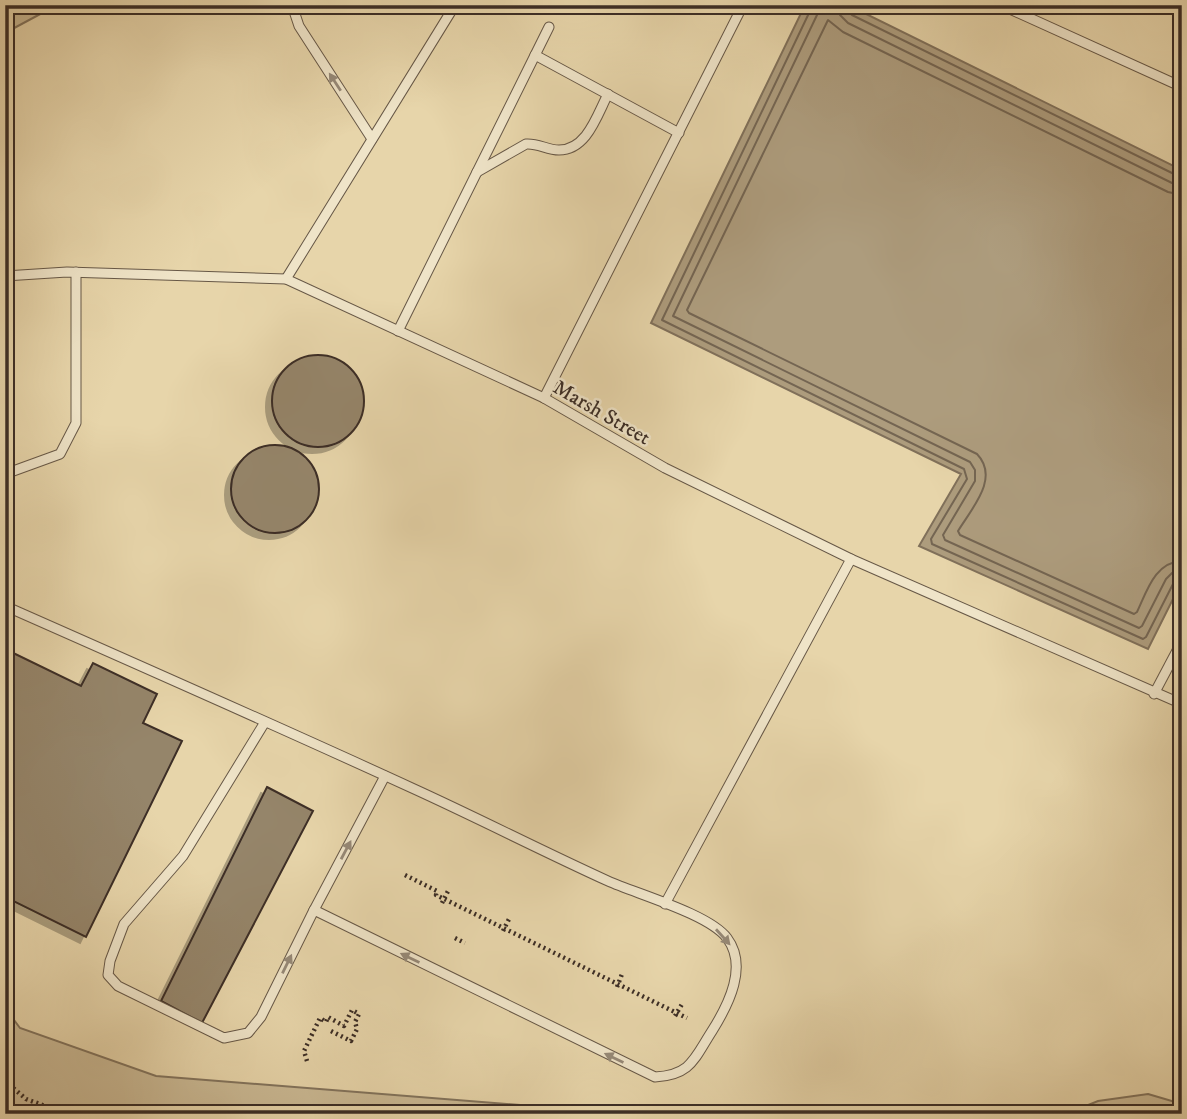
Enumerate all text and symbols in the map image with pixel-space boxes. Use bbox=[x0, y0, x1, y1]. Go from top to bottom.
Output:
one-way arrow bbox=[329, 72, 342, 91]
street label: Marsh Street bbox=[548, 375, 655, 451]
one-way arrow bbox=[340, 840, 352, 860]
one-way arrow bbox=[715, 929, 731, 946]
one-way arrow bbox=[400, 952, 420, 963]
one-way arrow bbox=[282, 954, 293, 974]
one-way arrow bbox=[604, 1053, 624, 1064]

